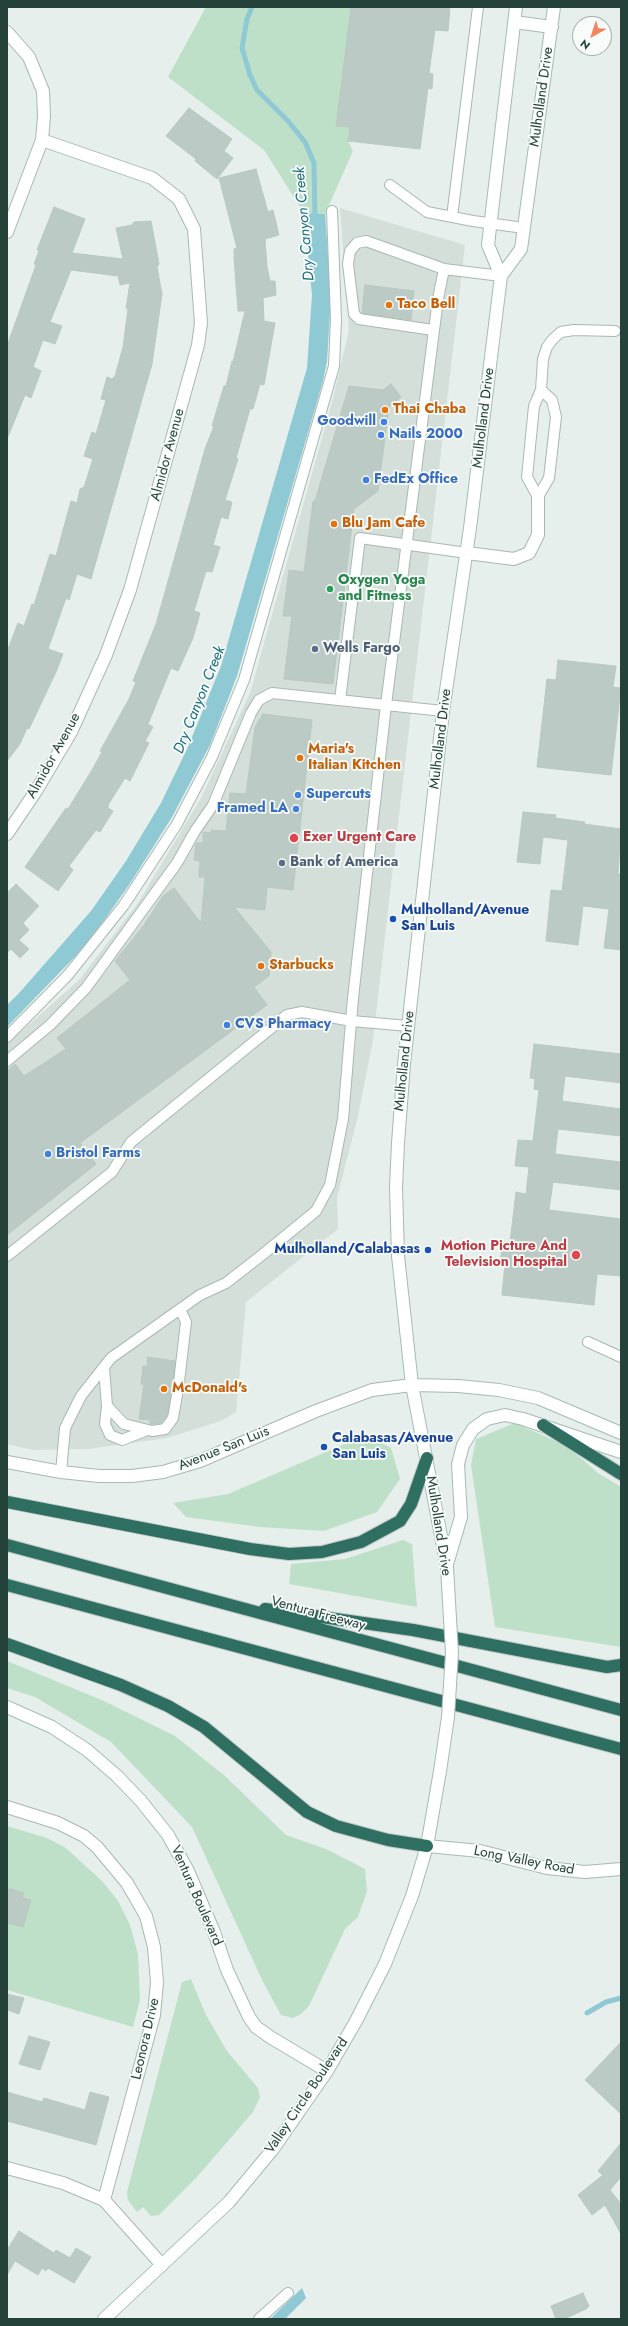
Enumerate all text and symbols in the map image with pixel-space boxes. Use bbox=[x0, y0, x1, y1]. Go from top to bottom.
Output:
north arrow bbox=[572, 16, 612, 56]
text: N bbox=[577, 36, 594, 54]
street label: Mulholland Drive bbox=[527, 46, 557, 148]
water label: Dry Canyon Creek bbox=[291, 166, 319, 282]
place label: Taco Bell bbox=[397, 297, 455, 313]
marker: Taco Bell bbox=[384, 300, 394, 310]
street label: Mulholland Drive bbox=[470, 367, 498, 469]
place label: Thai Chaba bbox=[393, 402, 466, 418]
marker: Thai Chaba bbox=[380, 405, 390, 415]
street label: Almidor Avenue bbox=[148, 407, 188, 503]
place label: Goodwill bbox=[317, 414, 376, 430]
marker: Goodwill bbox=[379, 417, 389, 427]
place label: Nails 2000 bbox=[389, 427, 463, 443]
marker: Nails 2000 bbox=[376, 430, 386, 440]
place label: FedEx Office bbox=[374, 472, 458, 488]
marker: FedEx Office bbox=[361, 475, 371, 485]
place label: Blu Jam Cafe bbox=[342, 516, 425, 532]
marker: Blu Jam Cafe bbox=[329, 519, 339, 529]
place label: Oxygen Yoga and Fitness bbox=[338, 573, 425, 606]
marker: Oxygen Yoga and Fitness bbox=[325, 584, 335, 594]
place label: Wells Fargo bbox=[323, 641, 400, 657]
water label: Dry Canyon Creek bbox=[170, 644, 230, 756]
marker: Wells Fargo bbox=[310, 644, 320, 654]
street label: Mulholland Drive bbox=[427, 688, 455, 790]
street label: Almidor Avenue bbox=[24, 710, 84, 802]
place label: Maria's Italian Kitchen bbox=[308, 742, 401, 774]
marker: Maria's Italian Kitchen bbox=[295, 753, 305, 763]
place label: Supercuts bbox=[306, 787, 371, 803]
marker: Supercuts bbox=[293, 790, 303, 800]
place label: Framed LA bbox=[217, 801, 288, 817]
marker: Framed LA bbox=[291, 804, 301, 814]
place label: Exer Urgent Care bbox=[303, 830, 416, 846]
marker: Exer Urgent Care bbox=[288, 832, 300, 844]
place label: Bank of America bbox=[290, 855, 398, 871]
marker: Bank of America bbox=[277, 858, 287, 868]
place label: Mulholland/Avenue San Luis bbox=[401, 903, 529, 936]
marker: Mulholland/Avenue San Luis bbox=[388, 914, 398, 924]
place label: Starbucks bbox=[269, 958, 334, 974]
marker: Starbucks bbox=[256, 961, 266, 971]
street label: Mulholland Drive bbox=[391, 1010, 419, 1112]
place label: CVS Pharmacy bbox=[235, 1017, 331, 1033]
marker: CVS Pharmacy bbox=[222, 1020, 232, 1030]
place label: Bristol Farms bbox=[56, 1146, 140, 1162]
marker: Bristol Farms bbox=[43, 1149, 53, 1159]
place label: Motion Picture And Television Hospital bbox=[441, 1239, 567, 1272]
place label: Mulholland/Calabasas bbox=[274, 1242, 420, 1258]
marker: Mulholland/Calabasas bbox=[423, 1245, 433, 1255]
marker: Motion Picture And Television Hospital bbox=[570, 1249, 582, 1261]
place label: McDonald's bbox=[172, 1381, 247, 1397]
marker: McDonald's bbox=[159, 1384, 169, 1394]
street label: Avenue San Luis bbox=[176, 1423, 272, 1475]
place label: Calabasas/Avenue San Luis bbox=[332, 1431, 453, 1464]
marker: Calabasas/Avenue San Luis bbox=[319, 1442, 329, 1452]
street label: Mulholland Drive bbox=[422, 1475, 454, 1577]
street label: Ventura Freeway bbox=[269, 1593, 367, 1635]
street label: Ventura Boulevard bbox=[166, 1843, 226, 1949]
street label: Long Valley Road bbox=[472, 1843, 576, 1879]
street label: Leonora Drive bbox=[128, 1997, 164, 2081]
street label: Valley Circle Boulevard bbox=[262, 2035, 352, 2157]

